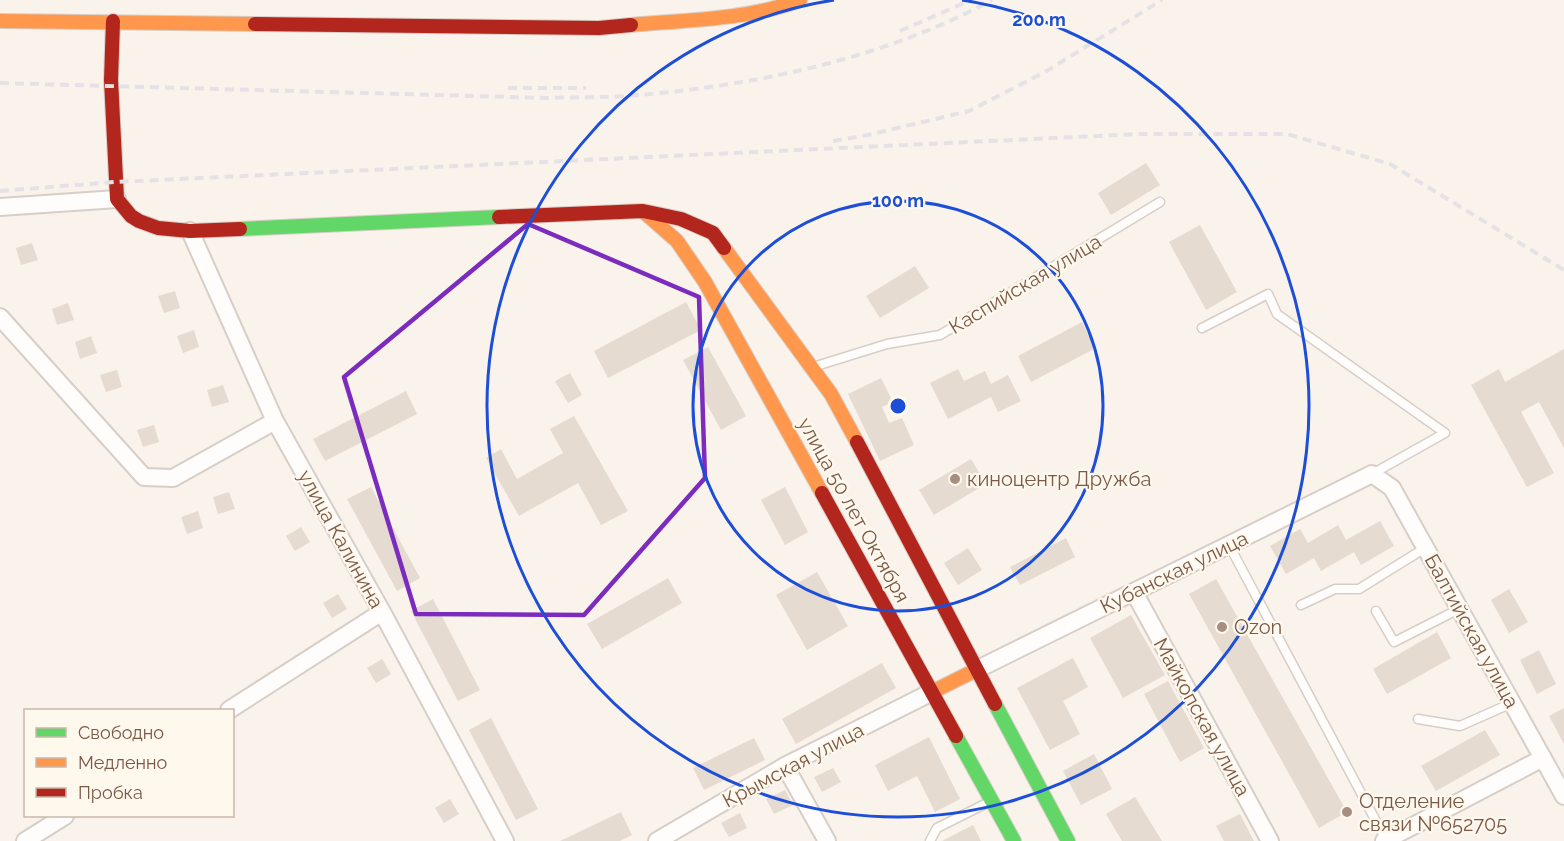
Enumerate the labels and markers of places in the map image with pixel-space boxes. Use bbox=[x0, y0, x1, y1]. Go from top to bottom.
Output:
centre of rings bbox=[888, 396, 908, 416]
place label: киноцентр Дружба bbox=[967, 467, 1151, 491]
marker: киноцентр Дружба bbox=[948, 472, 962, 486]
place label: Ozon bbox=[1234, 615, 1282, 639]
marker: Ozon bbox=[1215, 620, 1229, 634]
place label: Отделение связи №652705 bbox=[1359, 789, 1507, 836]
marker: Отделение связи №652705 bbox=[1340, 805, 1354, 819]

